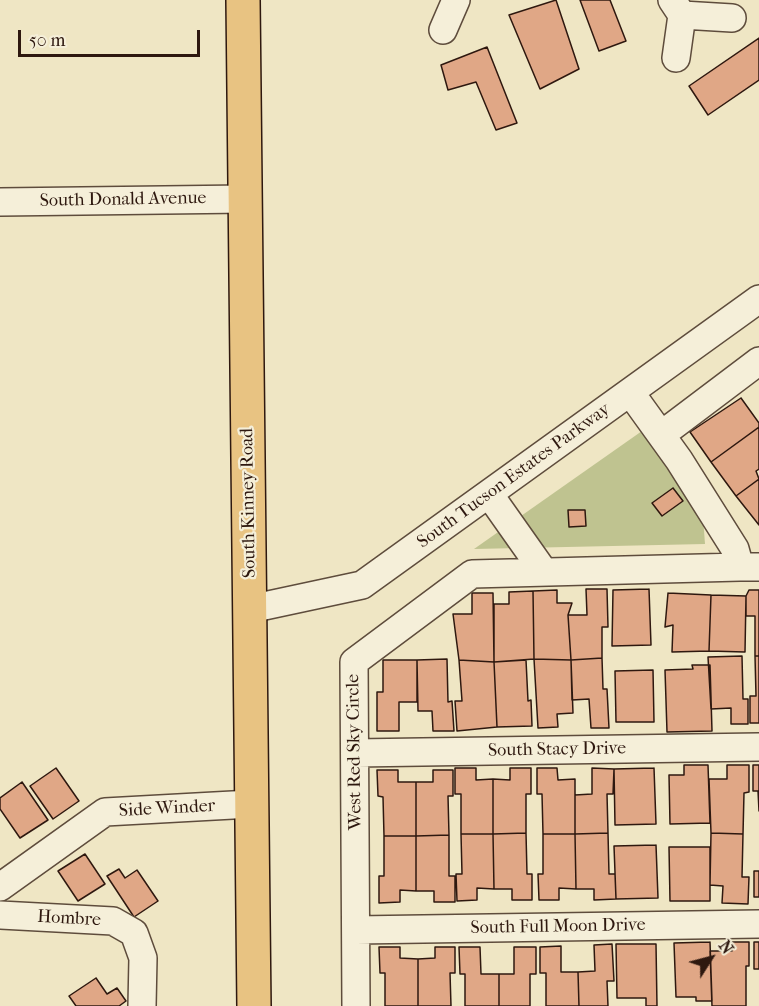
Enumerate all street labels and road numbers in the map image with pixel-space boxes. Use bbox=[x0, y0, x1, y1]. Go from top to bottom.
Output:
street label: South Donald Avenue bbox=[39, 188, 207, 212]
street label: South Tucson Estates Parkway bbox=[413, 399, 615, 553]
street label: South Kinney Road bbox=[237, 428, 261, 578]
street label: West Red Sky Circle bbox=[343, 674, 367, 830]
street label: South Stacy Drive bbox=[488, 738, 626, 762]
street label: Side Winder bbox=[118, 796, 216, 822]
street label: Hombre bbox=[37, 907, 101, 931]
street label: South Full Moon Drive bbox=[470, 915, 646, 939]

